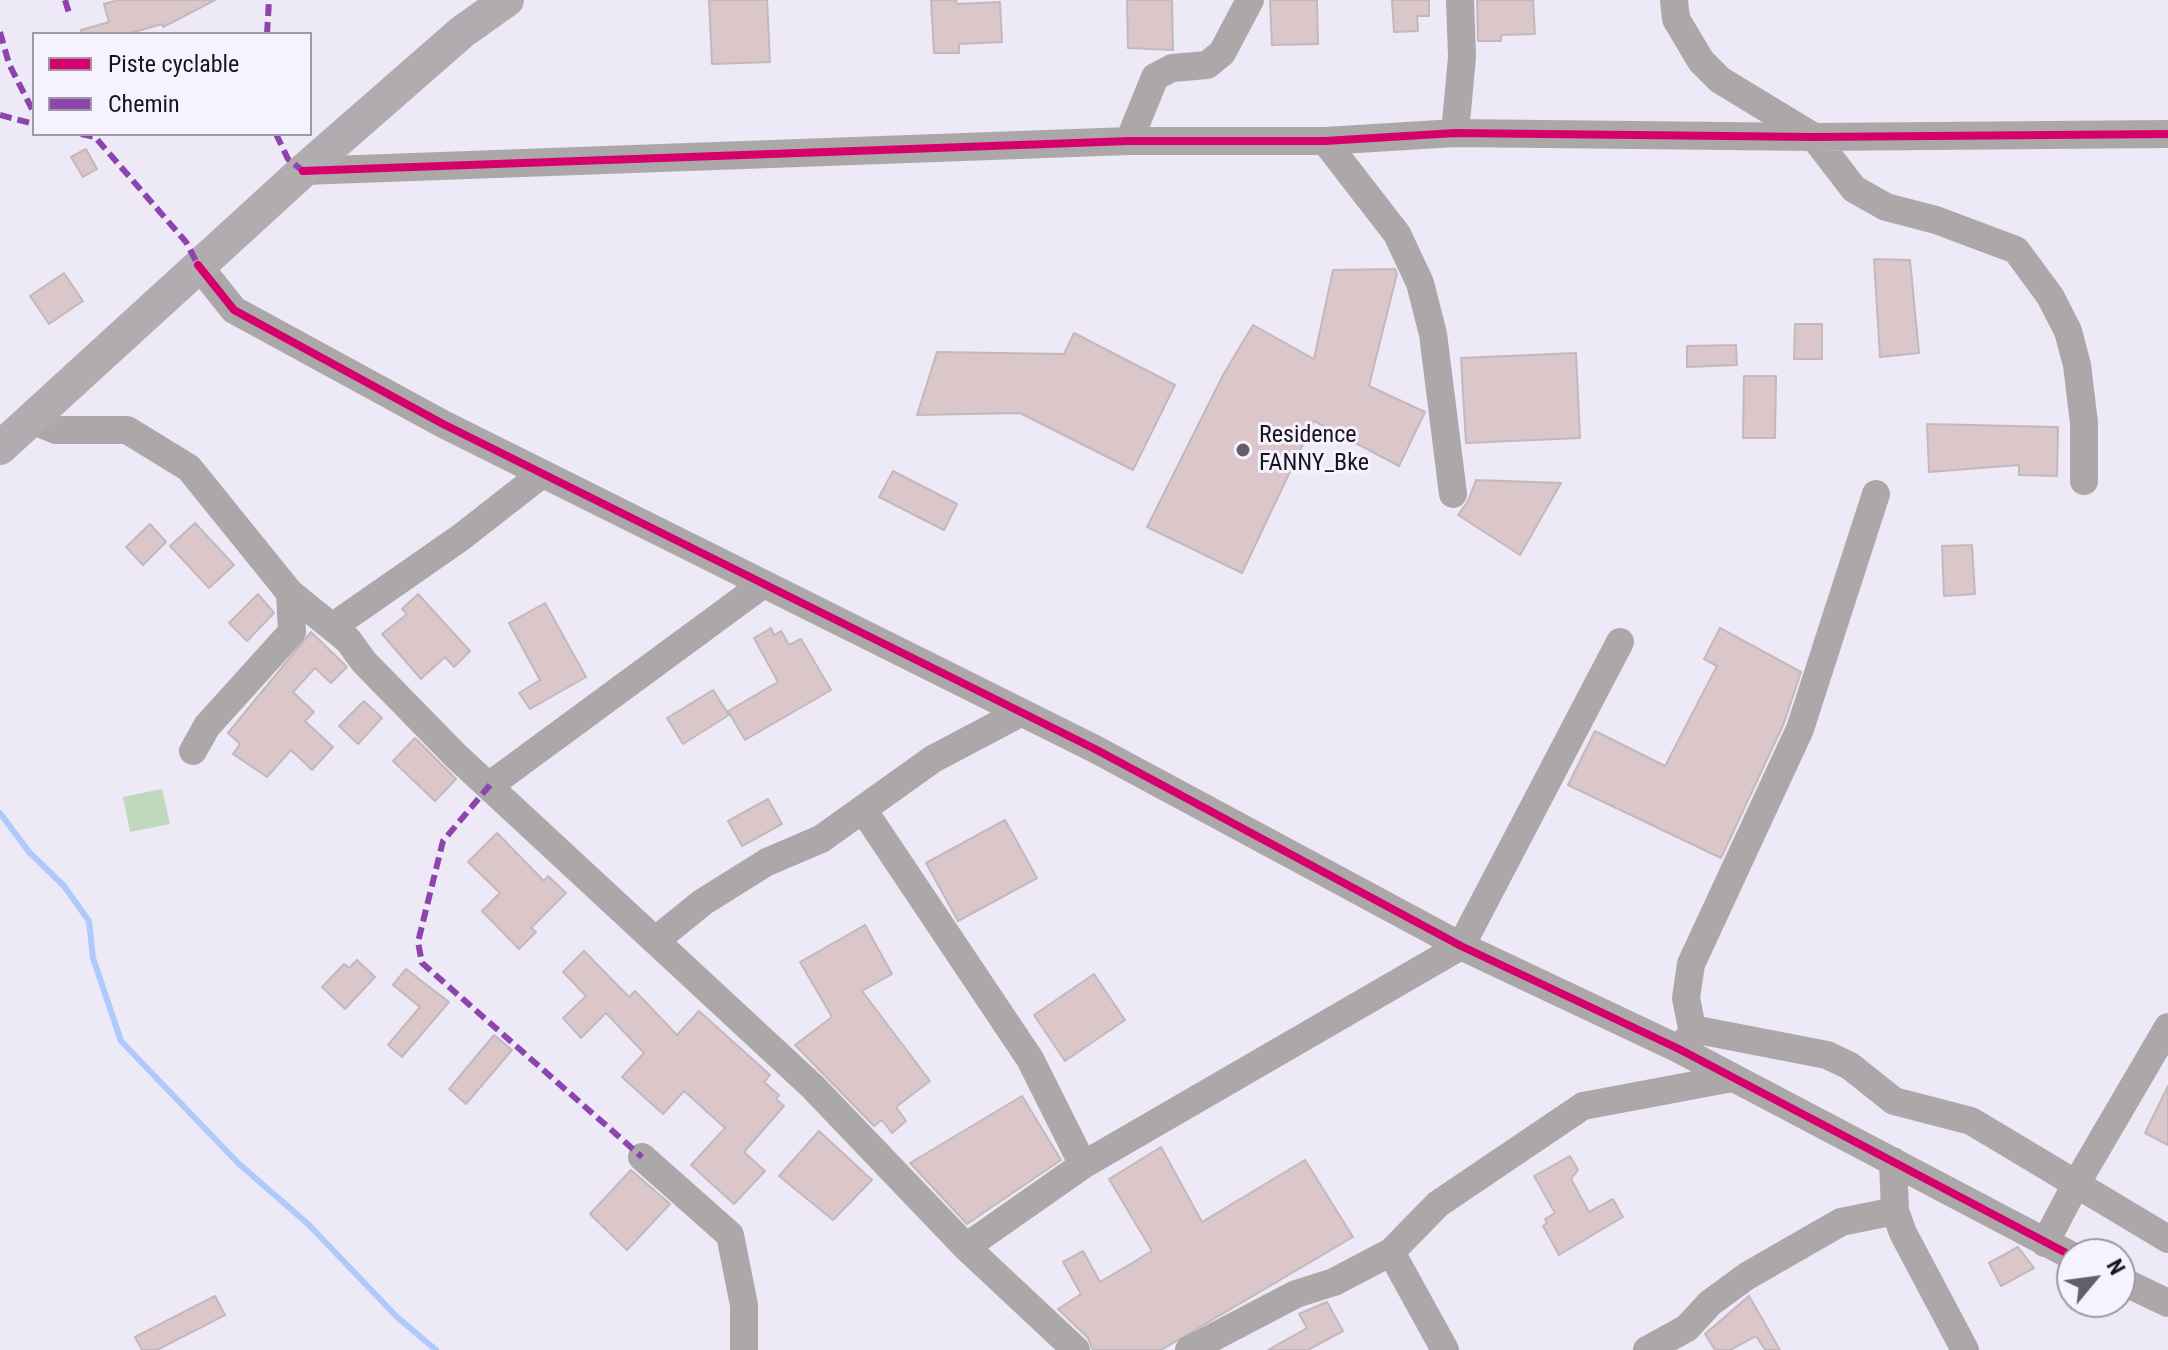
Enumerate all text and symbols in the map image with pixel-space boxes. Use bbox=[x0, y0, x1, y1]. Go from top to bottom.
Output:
legend bbox=[32, 32, 312, 136]
text: Piste cyclable bbox=[108, 50, 239, 78]
text: Chemin bbox=[108, 90, 180, 118]
place label: Residence FANNY_Bke bbox=[1259, 422, 1369, 478]
marker: Residence FANNY_Bke bbox=[1234, 441, 1252, 459]
north arrow bbox=[2056, 1238, 2136, 1318]
text: N bbox=[2101, 1255, 2130, 1279]

